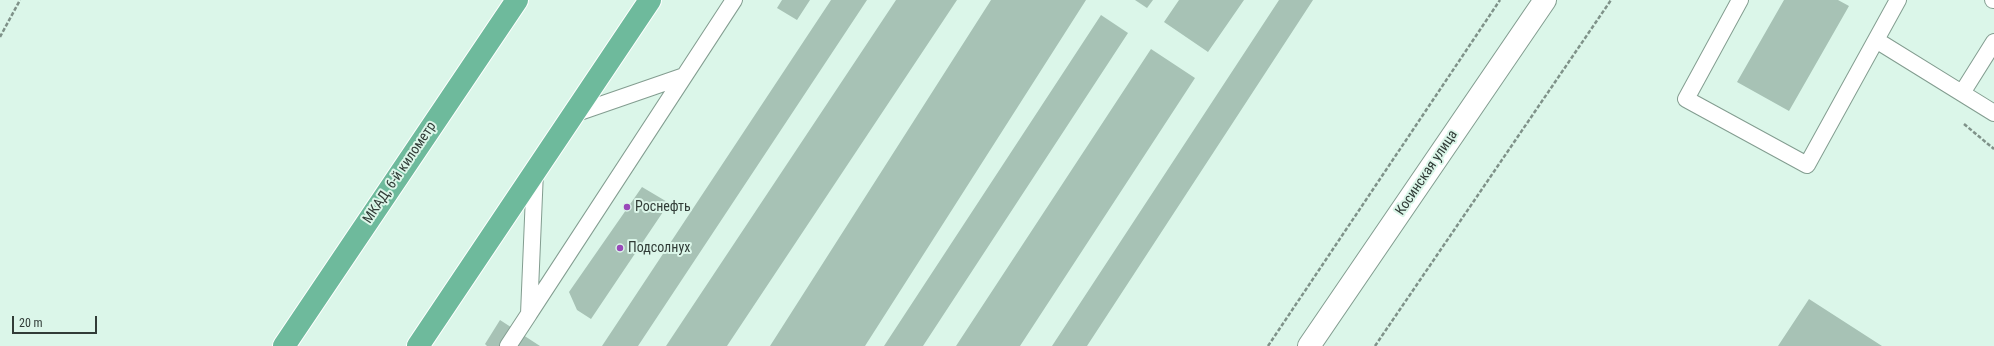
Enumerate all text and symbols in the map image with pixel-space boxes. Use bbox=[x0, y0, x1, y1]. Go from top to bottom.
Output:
street label: МКАД, 6-й километр bbox=[360, 119, 440, 227]
street label: Косинская улица bbox=[1392, 127, 1462, 219]
place label: Роснефть bbox=[635, 199, 691, 215]
marker: Роснефть bbox=[622, 202, 632, 212]
place label: Подсолнух bbox=[628, 240, 690, 256]
marker: Подсолнух bbox=[615, 243, 625, 253]
scale bar bbox=[14, 308, 99, 334]
text: 20 m bbox=[19, 316, 43, 330]

